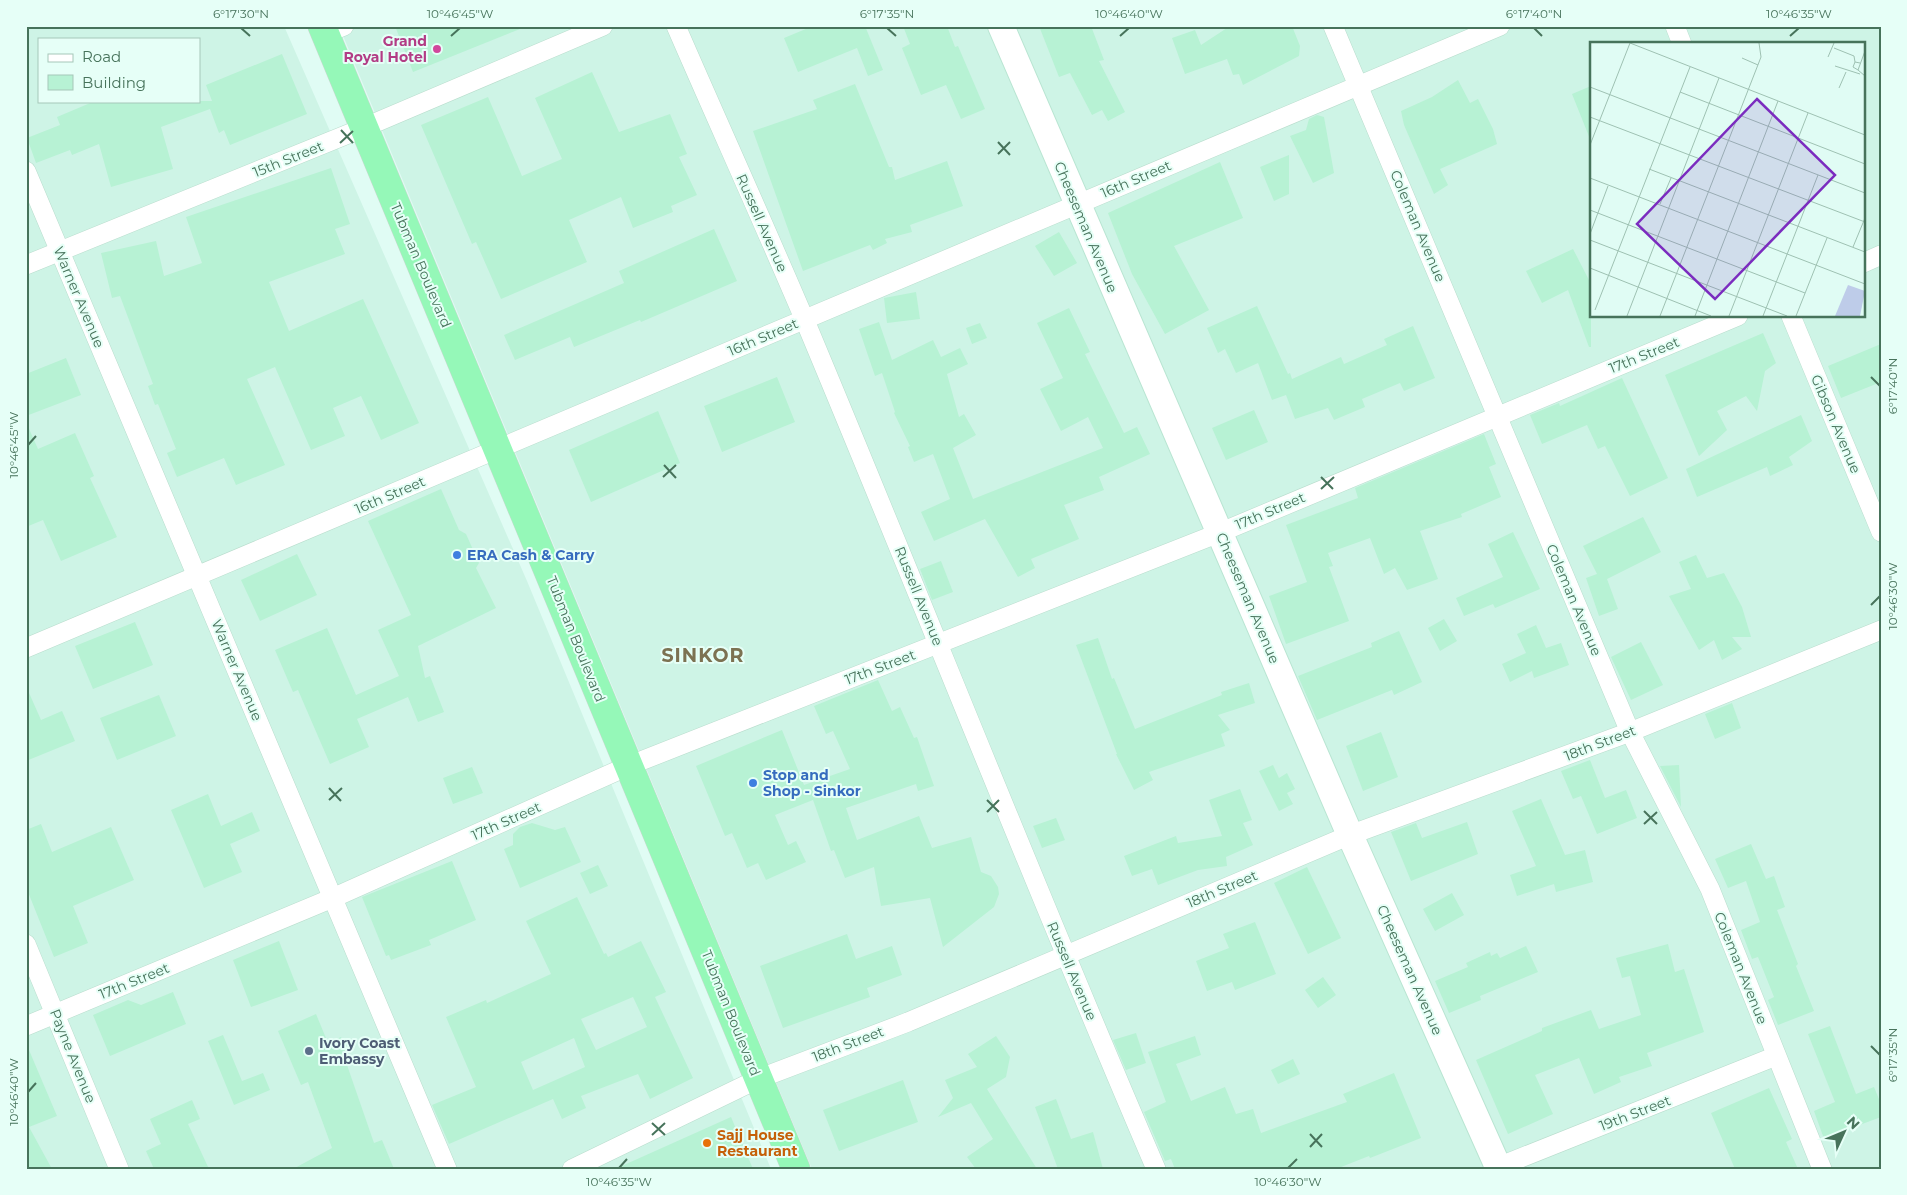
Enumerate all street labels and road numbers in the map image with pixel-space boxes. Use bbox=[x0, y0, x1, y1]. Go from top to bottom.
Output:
street label: 15th Street bbox=[250, 137, 326, 181]
street label: 16th Street bbox=[1098, 156, 1174, 202]
street label: Cheeseman Avenue bbox=[1050, 159, 1122, 295]
street label: Coleman Avenue bbox=[1386, 167, 1450, 285]
street label: Russell Avenue bbox=[732, 171, 792, 275]
street label: Tubman Boulevard bbox=[386, 200, 456, 330]
street label: Warner Avenue bbox=[49, 244, 109, 350]
street label: 16th Street bbox=[725, 314, 801, 360]
street label: 17th Street bbox=[1606, 333, 1682, 377]
street label: Gibson Avenue bbox=[1807, 372, 1865, 476]
street label: 16th Street bbox=[352, 472, 428, 518]
street label: 17th Street bbox=[1232, 488, 1308, 534]
street label: Cheeseman Avenue bbox=[1212, 530, 1284, 666]
street label: Coleman Avenue bbox=[1542, 541, 1606, 659]
street label: Russell Avenue bbox=[891, 544, 947, 648]
street label: Tubman Boulevard bbox=[542, 573, 610, 705]
street label: Warner Avenue bbox=[207, 617, 267, 723]
street label: 17th Street bbox=[842, 645, 918, 689]
street label: 18th Street bbox=[1562, 721, 1639, 765]
street label: 17th Street bbox=[468, 798, 544, 844]
street label: 18th Street bbox=[1184, 866, 1260, 912]
street label: Cheeseman Avenue bbox=[1373, 902, 1447, 1038]
street label: Coleman Avenue bbox=[1710, 909, 1772, 1027]
street label: Russell Avenue bbox=[1043, 919, 1101, 1023]
street label: Tubman Boulevard bbox=[697, 947, 765, 1079]
street label: 17th Street bbox=[96, 959, 172, 1003]
street label: Payne Avenue bbox=[46, 1006, 100, 1106]
street label: 18th Street bbox=[810, 1022, 887, 1066]
street label: 19th Street bbox=[1597, 1091, 1673, 1135]

